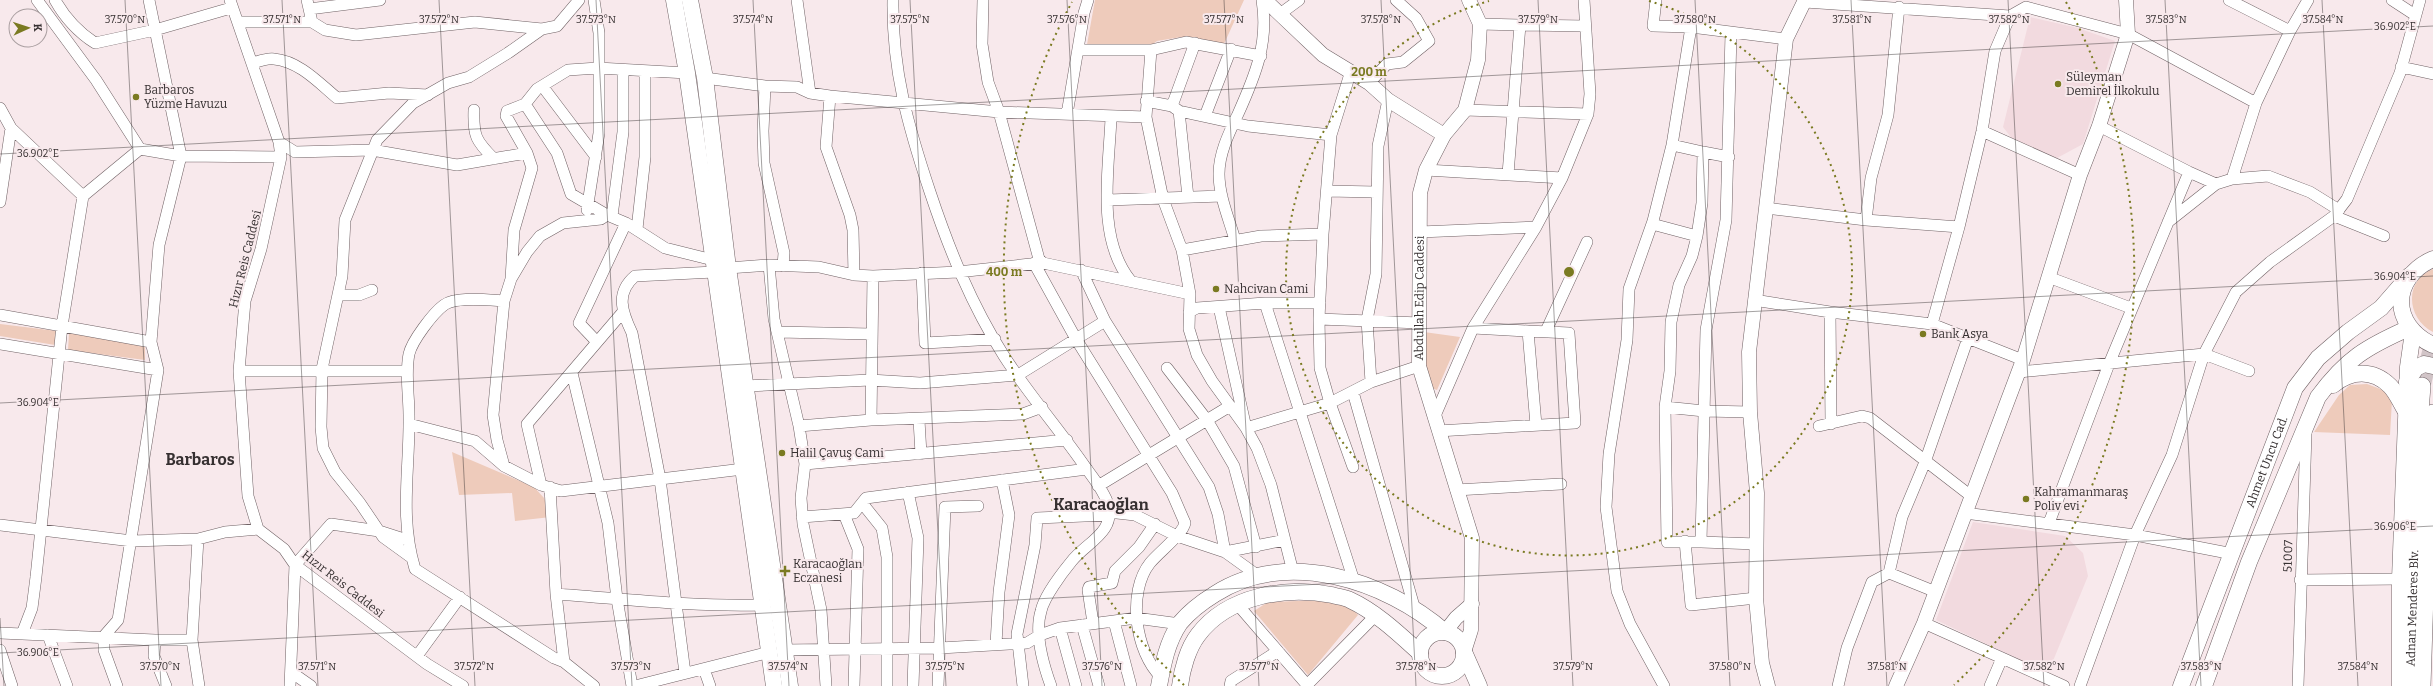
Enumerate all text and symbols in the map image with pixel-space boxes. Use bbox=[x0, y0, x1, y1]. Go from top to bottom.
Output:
north arrow bbox=[8, 8, 48, 48]
text: 37.570°N bbox=[105, 14, 145, 26]
text: 37.571°N bbox=[263, 14, 301, 26]
text: 37.572°N bbox=[419, 14, 459, 26]
text: 37.573°N bbox=[576, 14, 616, 26]
text: 37.574°N bbox=[733, 14, 773, 26]
text: 37.575°N bbox=[890, 14, 930, 26]
text: 37.576°N bbox=[1047, 14, 1087, 26]
text: 37.577°N bbox=[1204, 14, 1244, 26]
text: 37.578°N bbox=[1361, 14, 1401, 26]
text: 37.579°N bbox=[1518, 14, 1558, 26]
text: 37.580°N bbox=[1674, 14, 1716, 26]
text: 37.581°N bbox=[1832, 14, 1872, 26]
text: 37.582°N bbox=[1988, 14, 2030, 26]
text: 37.583°N bbox=[2145, 14, 2187, 26]
text: 37.584°N bbox=[2302, 14, 2344, 26]
text: 36.902°E bbox=[2374, 21, 2416, 33]
text: K bbox=[31, 23, 44, 32]
text: 200 m bbox=[1351, 65, 1387, 79]
place label: Süleyman Demirel İlkokulu bbox=[2066, 70, 2160, 98]
marker: Süleyman Demirel İlkokulu bbox=[2053, 79, 2063, 89]
place label: Barbaros Yüzme Havuzu bbox=[144, 83, 228, 111]
marker: Barbaros Yüzme Havuzu bbox=[131, 92, 141, 102]
text: 36.902°E bbox=[17, 148, 59, 160]
street label: Hızır Reis Caddesi bbox=[226, 208, 264, 309]
street label: Abdullah Edip Caddesi bbox=[1412, 235, 1427, 361]
text: 400 m bbox=[986, 265, 1023, 279]
centre of rings bbox=[1562, 265, 1576, 279]
text: 36.904°E bbox=[2374, 271, 2416, 283]
place label: Nahcivan Cami bbox=[1224, 282, 1309, 296]
marker: Nahcivan Cami bbox=[1211, 284, 1221, 294]
place label: Bank Asya bbox=[1931, 327, 1989, 341]
marker: Bank Asya bbox=[1918, 329, 1928, 339]
text: 36.904°E bbox=[17, 397, 59, 409]
street label: Ahmet Uncu Cad. bbox=[2243, 414, 2291, 510]
place label: Halil Çavuş Cami bbox=[790, 446, 884, 460]
marker: Halil Çavuş Cami bbox=[777, 448, 787, 458]
district label: Barbaros bbox=[165, 450, 235, 469]
place label: Kahramanmaraş Poliv evi bbox=[2034, 485, 2129, 513]
marker: Kahramanmaraş Poliv evi bbox=[2021, 494, 2031, 504]
district label: Karacaoğlan bbox=[1053, 495, 1149, 514]
text: 36.906°E bbox=[2374, 521, 2416, 533]
street label: 51007 bbox=[2280, 539, 2296, 573]
street label: Hızır Reis Caddesi bbox=[299, 548, 387, 621]
street label: Adnan Menderes Blv. bbox=[2404, 550, 2421, 667]
place label: Karacaoğlan Eczanesi bbox=[793, 557, 863, 585]
marker: Karacaoğlan Eczanesi bbox=[780, 566, 790, 576]
text: 36.906°E bbox=[17, 647, 59, 659]
text: 37.570°N bbox=[140, 661, 180, 673]
text: 37.571°N bbox=[298, 661, 336, 673]
text: 37.572°N bbox=[454, 661, 494, 673]
text: 37.573°N bbox=[611, 661, 651, 673]
text: 37.574°N bbox=[768, 661, 808, 673]
text: 37.575°N bbox=[925, 661, 965, 673]
text: 37.576°N bbox=[1082, 661, 1122, 673]
text: 37.577°N bbox=[1239, 661, 1279, 673]
text: 37.578°N bbox=[1396, 661, 1436, 673]
text: 37.579°N bbox=[1553, 661, 1593, 673]
text: 37.580°N bbox=[1709, 661, 1751, 673]
text: 37.581°N bbox=[1867, 661, 1907, 673]
text: 37.582°N bbox=[2023, 661, 2065, 673]
text: 37.583°N bbox=[2180, 661, 2222, 673]
text: 37.584°N bbox=[2337, 661, 2379, 673]

